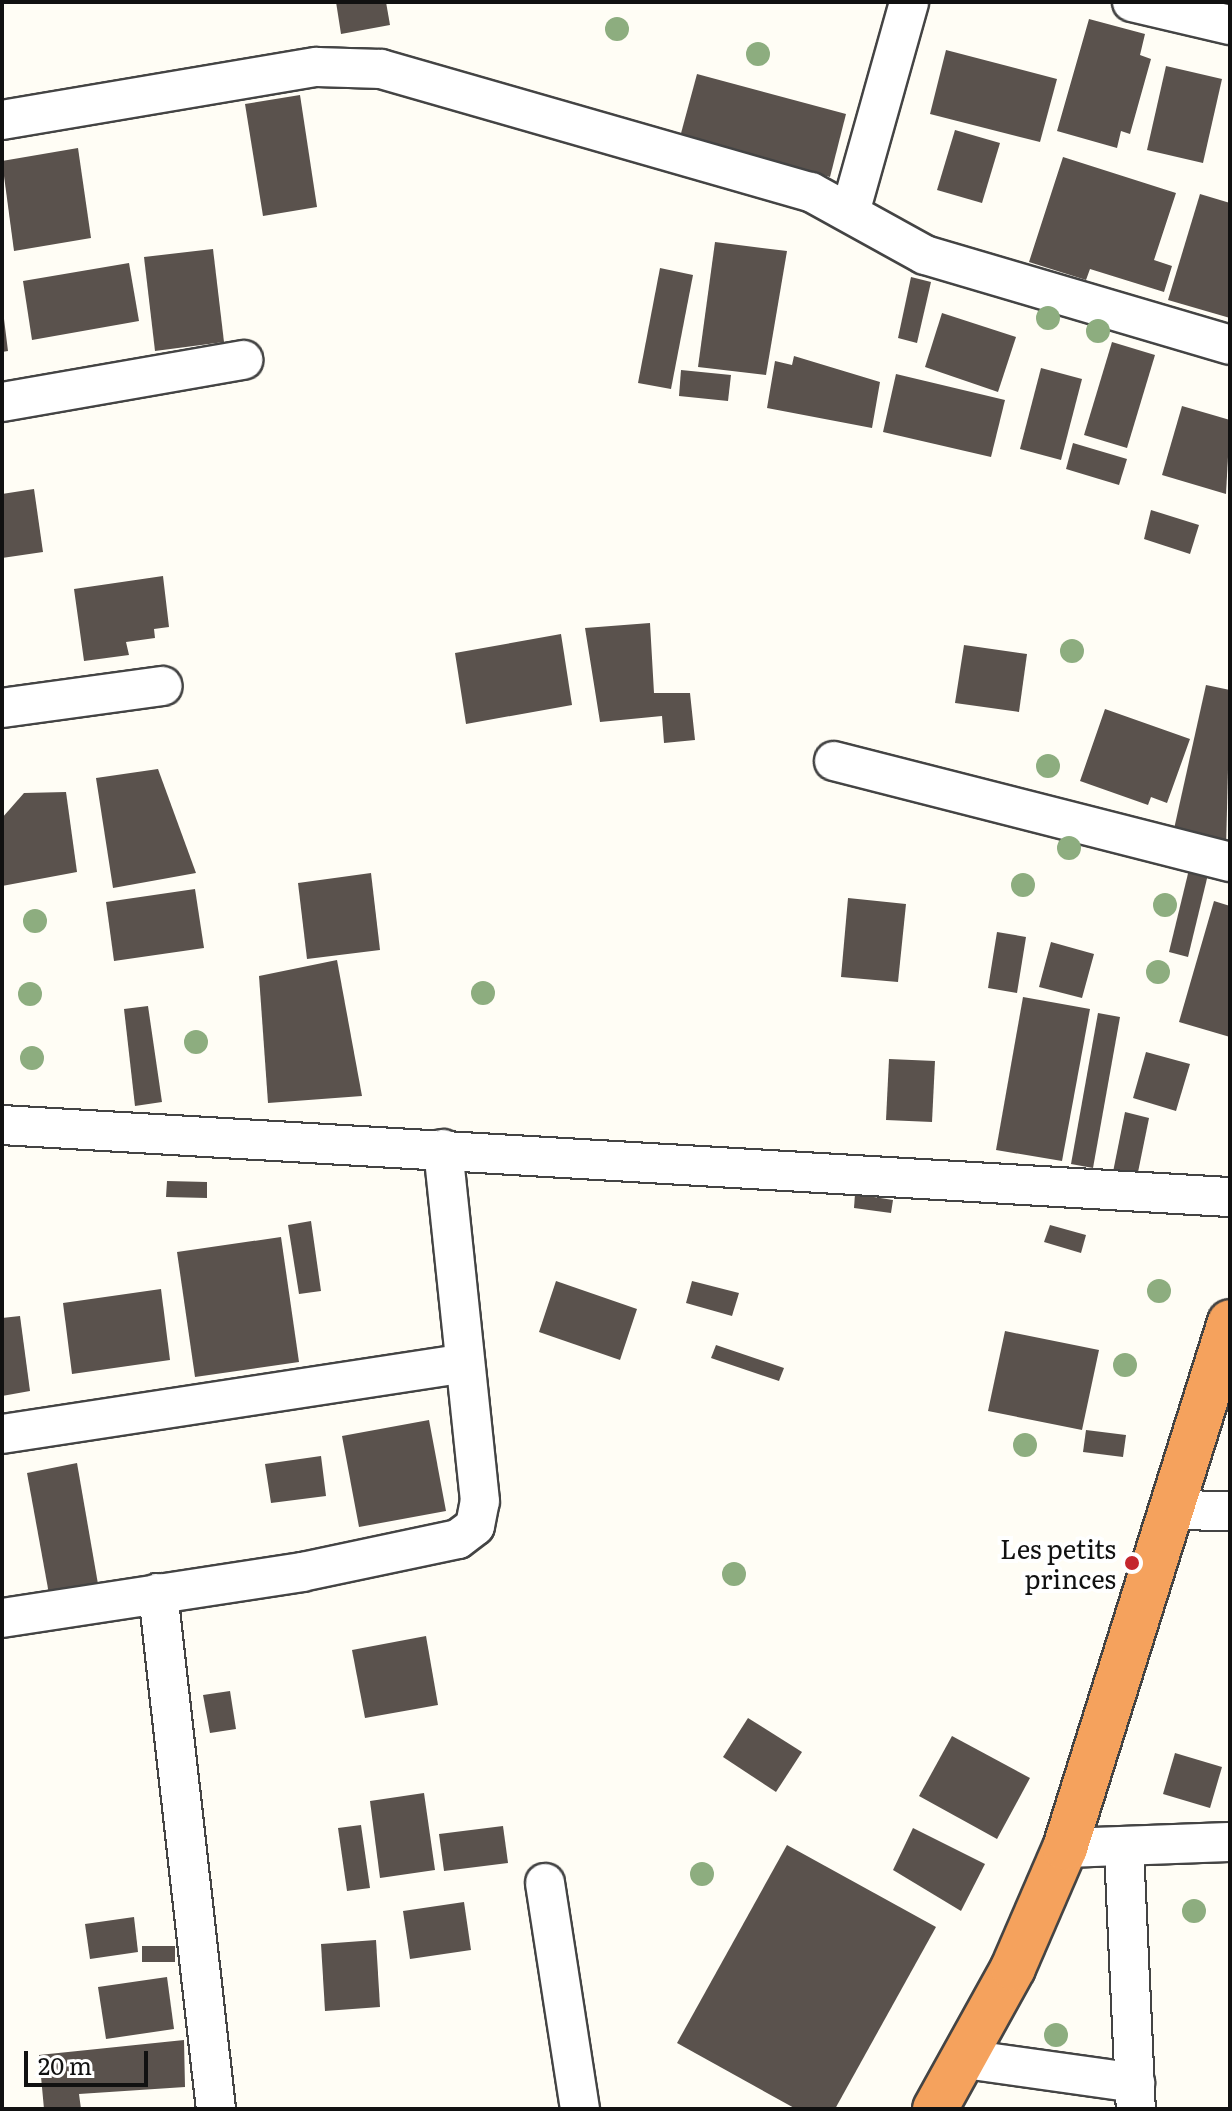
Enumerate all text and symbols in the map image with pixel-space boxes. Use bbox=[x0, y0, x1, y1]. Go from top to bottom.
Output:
place label: Les petits princes bbox=[1000, 1532, 1116, 1594]
marker: Les petits princes bbox=[1123, 1554, 1141, 1572]
scale bar bbox=[28, 2035, 152, 2085]
text: 20 m bbox=[38, 2047, 92, 2082]

